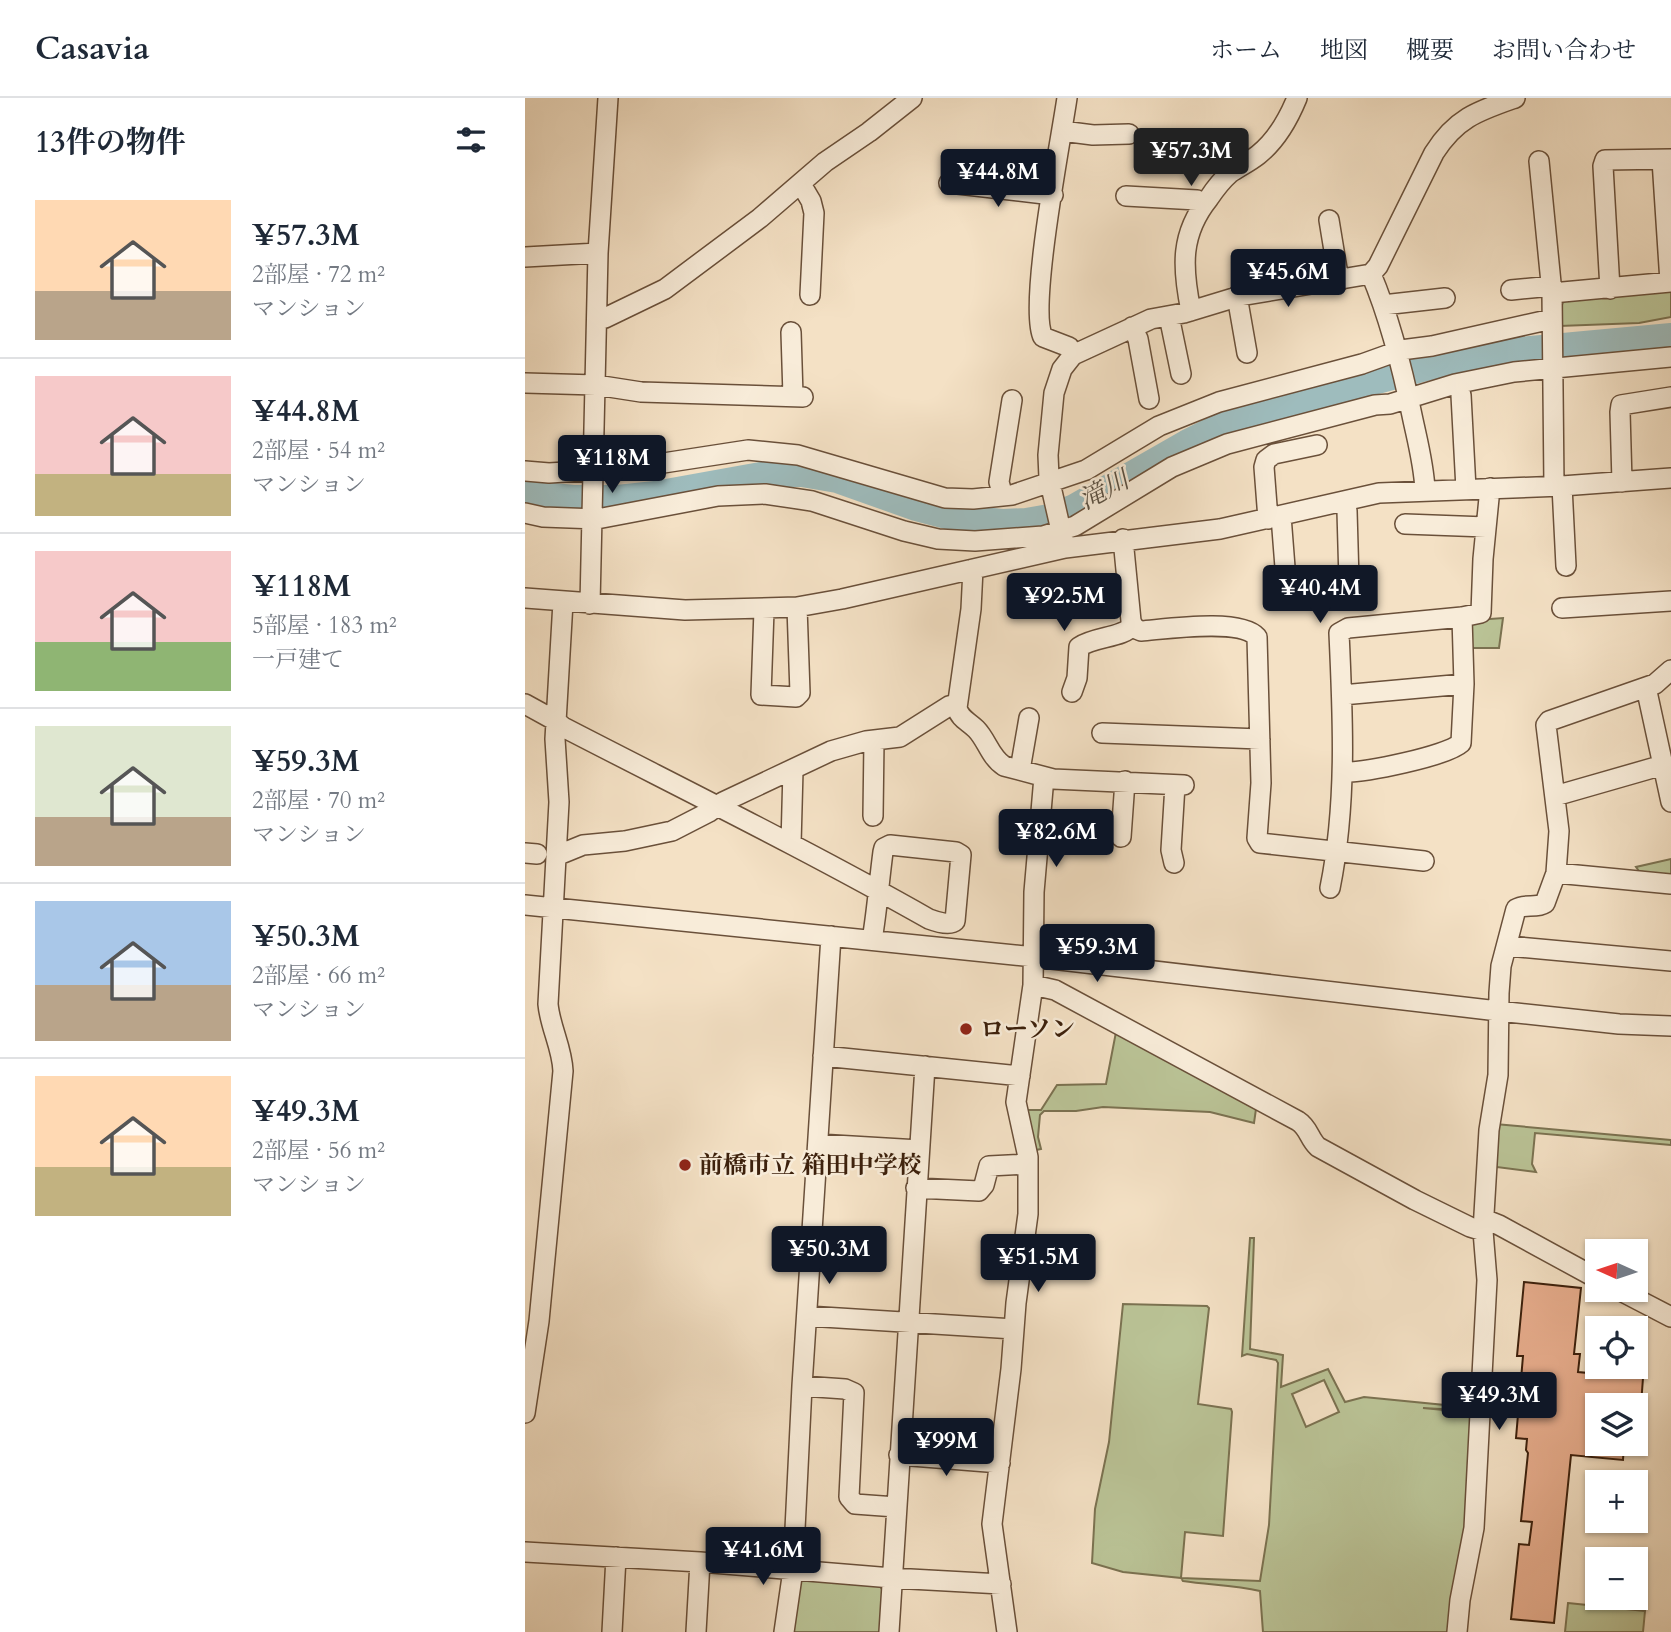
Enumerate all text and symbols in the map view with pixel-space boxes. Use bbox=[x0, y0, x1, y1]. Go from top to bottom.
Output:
text: Casavia bbox=[35, 26, 150, 71]
text: ホーム bbox=[1210, 34, 1282, 67]
text: 地図 bbox=[1320, 34, 1368, 67]
text: 概要 bbox=[1406, 34, 1454, 67]
text: お問い合わせ bbox=[1492, 34, 1636, 67]
icon: filters bbox=[452, 121, 490, 159]
text: 13件の物件 bbox=[35, 122, 186, 163]
pin: ¥57.3M bbox=[1134, 129, 1248, 188]
text: ¥57.3M bbox=[1150, 135, 1232, 166]
pin: ¥44.8M bbox=[941, 150, 1055, 209]
text: ¥44.8M bbox=[957, 156, 1039, 187]
text: ¥57.3M bbox=[252, 215, 360, 256]
icon: home bbox=[91, 228, 175, 312]
pin: ¥45.6M bbox=[1231, 250, 1345, 309]
text: ¥45.6M bbox=[1247, 256, 1329, 287]
text: 2部屋 · 72 m² bbox=[252, 259, 385, 290]
text: マンション bbox=[252, 293, 366, 324]
text: ¥44.8M bbox=[252, 391, 360, 432]
icon: home bbox=[91, 404, 175, 488]
text: 2部屋 · 54 m² bbox=[252, 435, 385, 466]
pin: ¥118M bbox=[563, 436, 661, 495]
text: ¥118M bbox=[574, 442, 650, 473]
water label: 滝川 bbox=[1073, 461, 1138, 518]
text: マンション bbox=[252, 469, 366, 500]
text: ¥118M bbox=[252, 566, 351, 607]
pin: ¥40.4M bbox=[1263, 566, 1377, 625]
text: ¥40.4M bbox=[1279, 572, 1361, 603]
pin: ¥92.5M bbox=[1007, 574, 1121, 633]
icon: home bbox=[91, 579, 175, 663]
text: ¥92.5M bbox=[1023, 580, 1105, 611]
text: 5部屋 · 183 m² bbox=[252, 610, 397, 641]
text: 一戸建て bbox=[252, 644, 344, 675]
text: ¥59.3M bbox=[252, 741, 360, 782]
icon: home bbox=[91, 754, 175, 838]
text: 2部屋 · 70 m² bbox=[252, 785, 385, 816]
pin: ¥82.6M bbox=[999, 810, 1113, 869]
text: ¥82.6M bbox=[1015, 816, 1097, 847]
text: マンション bbox=[252, 819, 366, 850]
text: ¥50.3M bbox=[252, 916, 360, 957]
pin: ¥59.3M bbox=[1040, 924, 1154, 984]
icon: home bbox=[91, 929, 175, 1013]
text: ¥59.3M bbox=[1056, 931, 1138, 962]
text: 2部屋 · 66 m² bbox=[252, 960, 385, 991]
text: マンション bbox=[252, 994, 366, 1025]
place label: ローソン bbox=[980, 1013, 1075, 1046]
marker: ローソン bbox=[958, 1021, 974, 1037]
text: ¥49.3M bbox=[252, 1091, 360, 1132]
icon: home bbox=[91, 1104, 175, 1188]
text: 2部屋 · 56 m² bbox=[252, 1135, 385, 1166]
place label: 前橋市立 箱田中学校 bbox=[699, 1149, 921, 1182]
marker: 前橋市立 箱田中学校 bbox=[677, 1157, 693, 1173]
text: マンション bbox=[252, 1169, 366, 1200]
pin: ¥50.3M bbox=[772, 1226, 886, 1286]
text: ¥50.3M bbox=[788, 1233, 870, 1264]
pin: ¥51.5M bbox=[981, 1234, 1095, 1294]
north arrow bbox=[1585, 1239, 1649, 1302]
map controls bbox=[1585, 1239, 1648, 1610]
text: ¥51.5M bbox=[997, 1241, 1079, 1272]
button: locate bbox=[1585, 1316, 1648, 1379]
pin: ¥49.3M bbox=[1442, 1372, 1556, 1432]
text: ¥49.3M bbox=[1458, 1379, 1540, 1410]
button: layers bbox=[1585, 1393, 1648, 1456]
pin: ¥99M bbox=[905, 1418, 987, 1478]
text: ¥99M bbox=[914, 1425, 978, 1456]
button: + bbox=[1585, 1470, 1648, 1533]
pin: ¥41.6M bbox=[706, 1528, 820, 1587]
text: ¥41.6M bbox=[722, 1534, 804, 1565]
button: − bbox=[1585, 1547, 1648, 1610]

